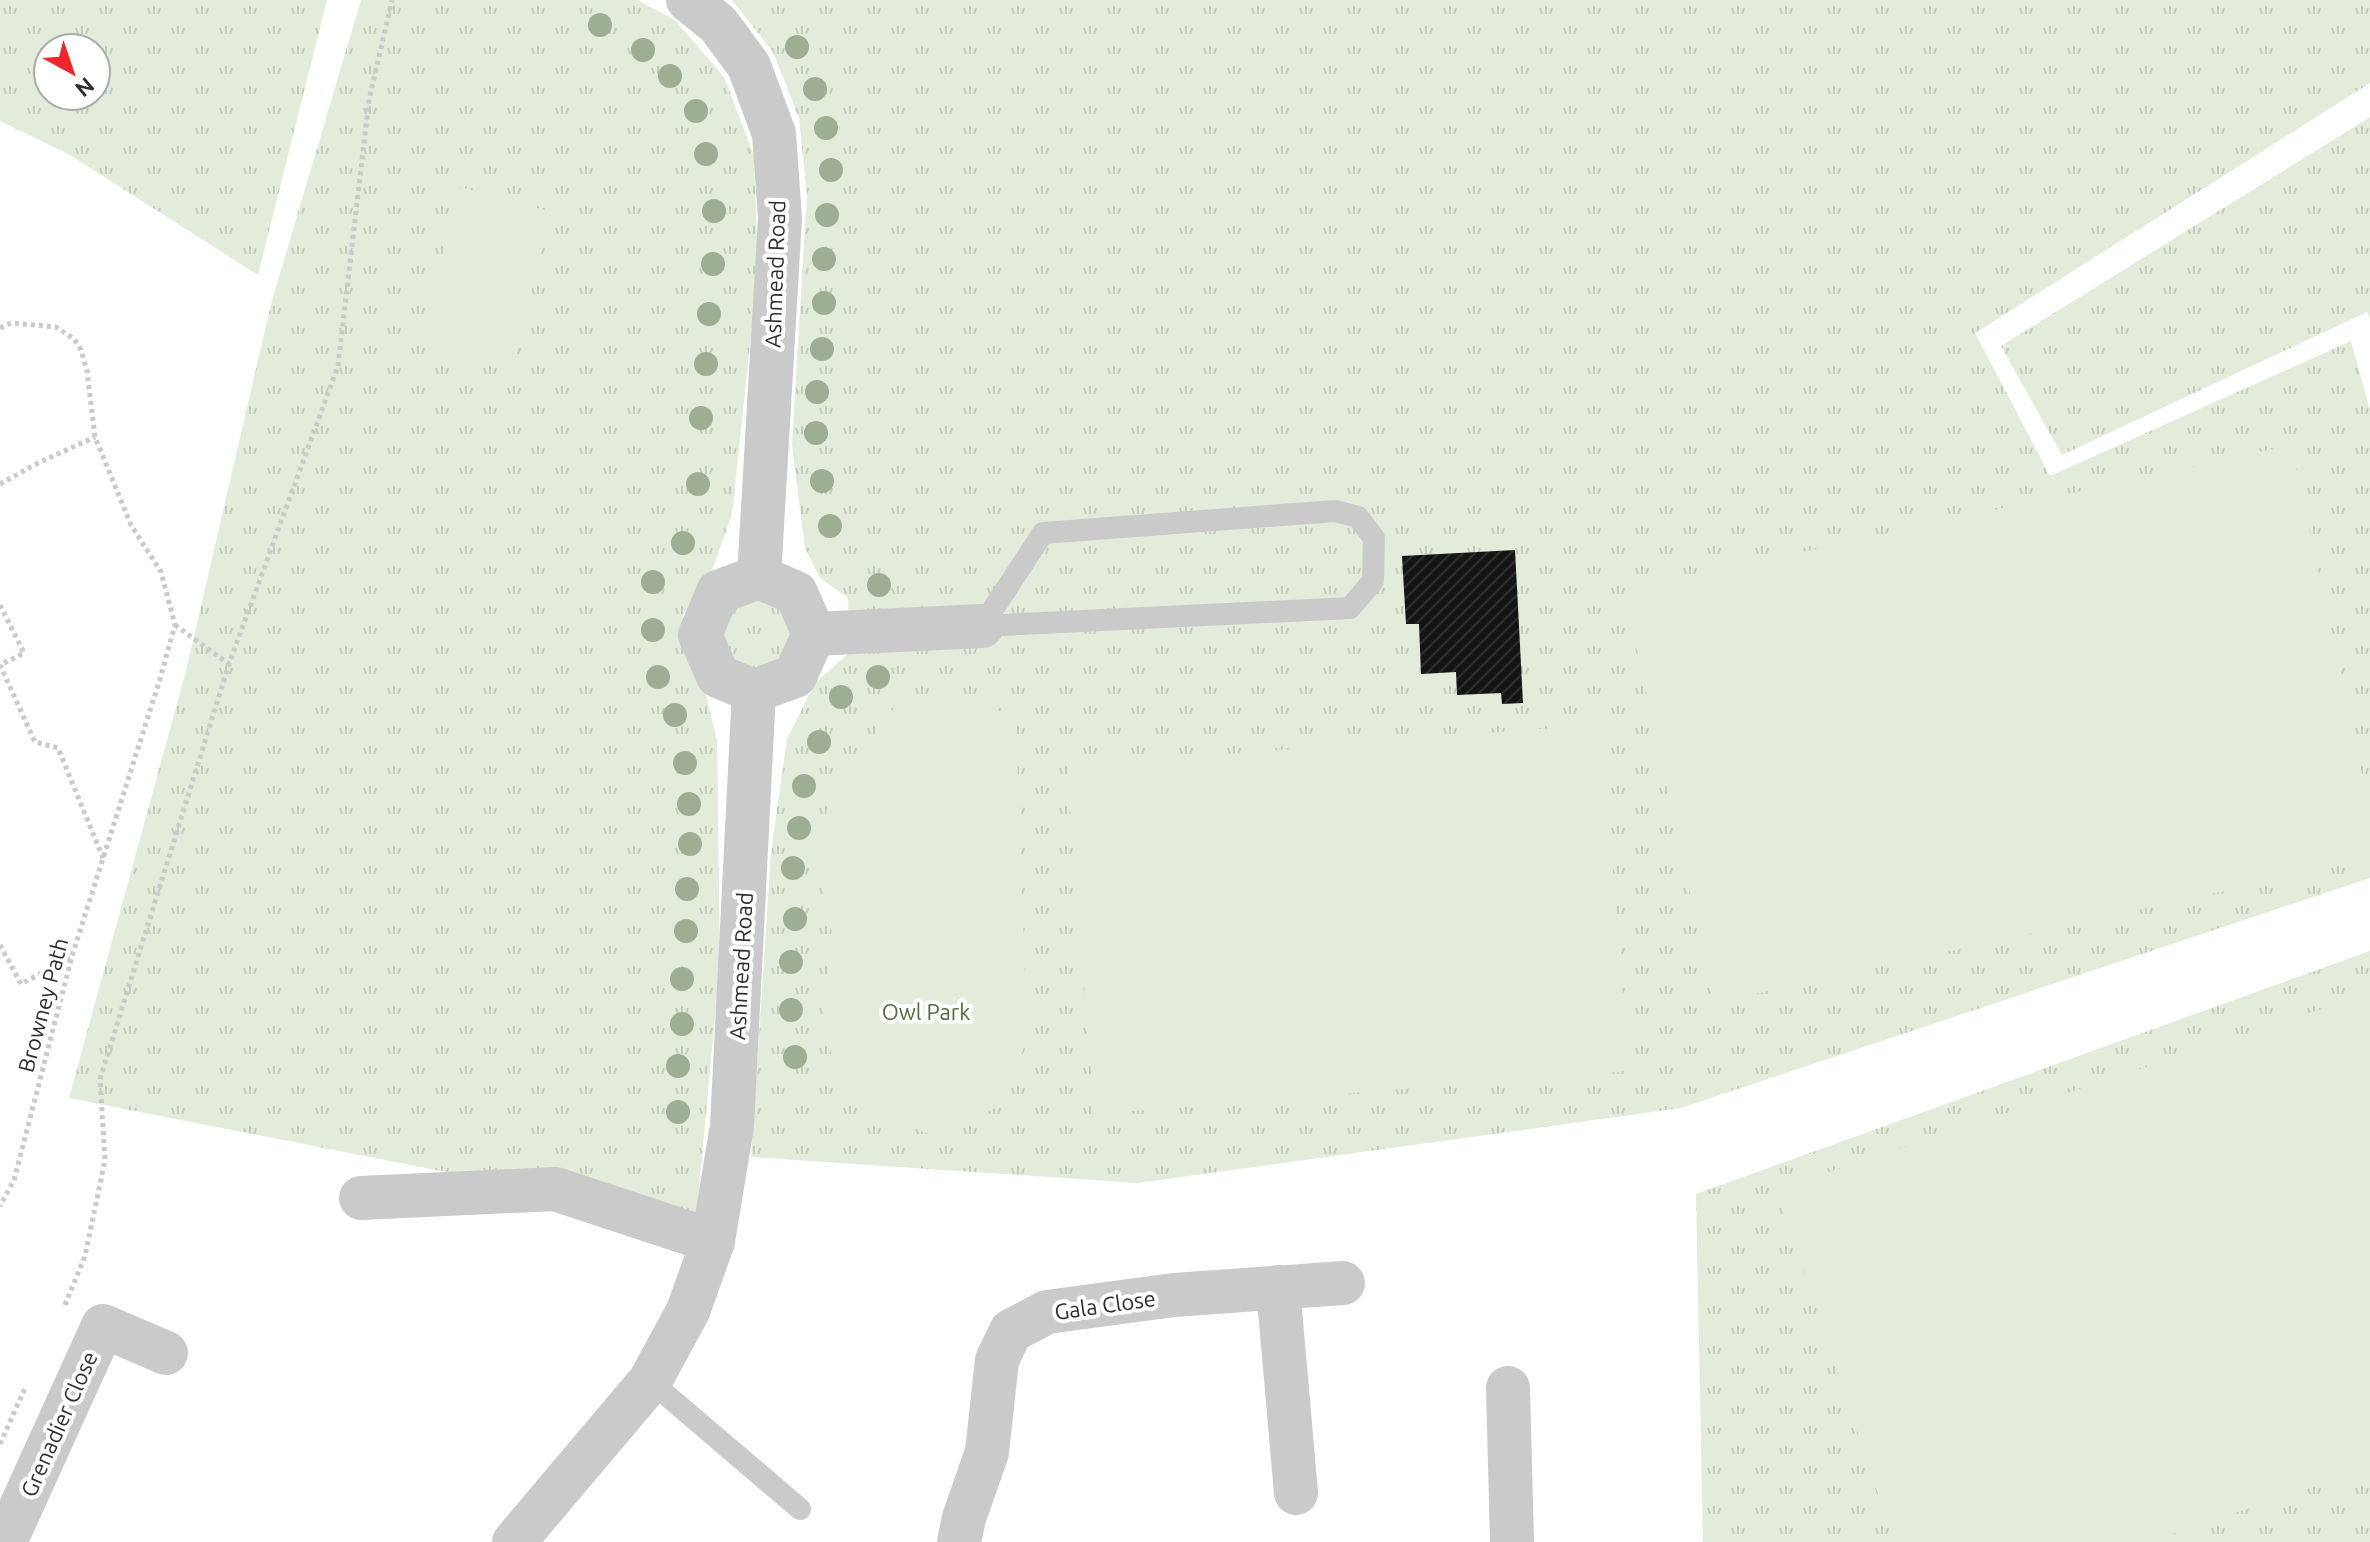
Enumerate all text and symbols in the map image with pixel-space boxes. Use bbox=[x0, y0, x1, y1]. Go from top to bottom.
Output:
north arrow bbox=[32, 32, 112, 112]
text: N bbox=[71, 73, 100, 103]
street label: Ashmead Road bbox=[759, 200, 790, 348]
street label: Ashmead Road bbox=[724, 892, 757, 1040]
street label: Browney Path bbox=[13, 935, 72, 1075]
park label: Owl Park bbox=[882, 999, 970, 1024]
street label: Gala Close bbox=[1053, 1285, 1157, 1324]
street label: Grenadier Close bbox=[15, 1347, 102, 1500]

